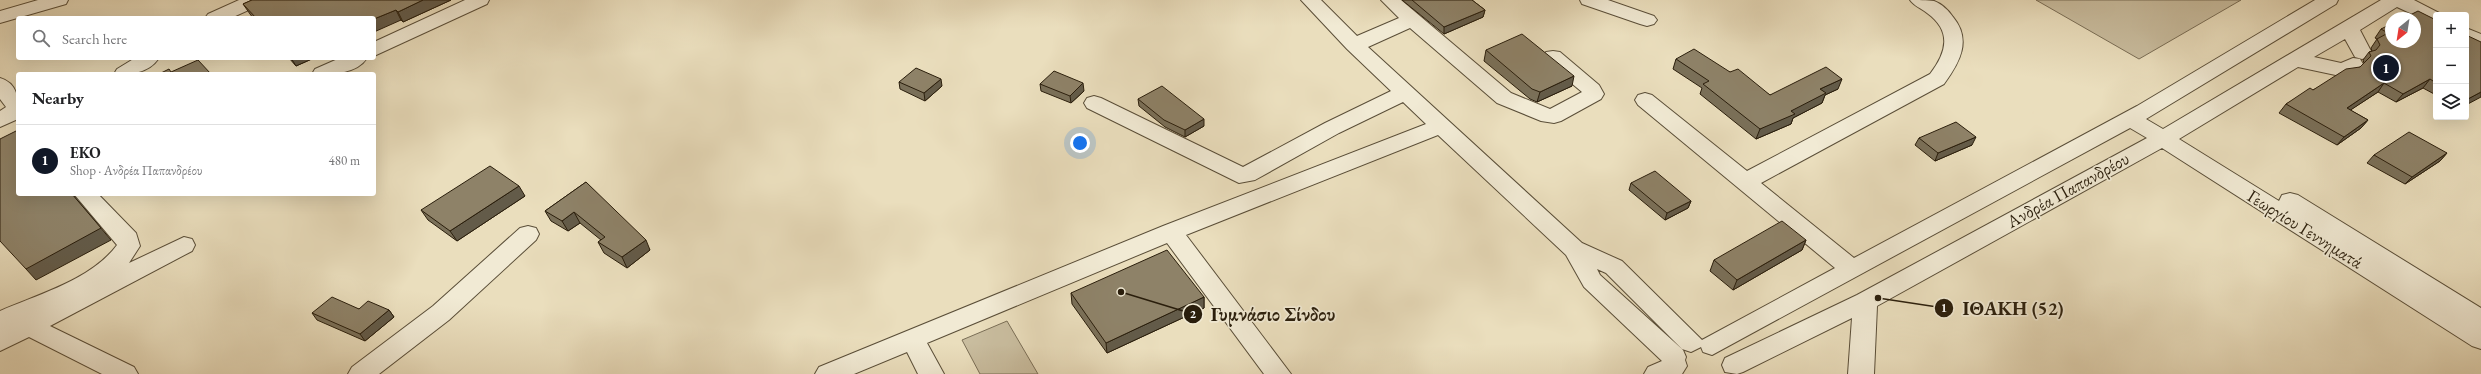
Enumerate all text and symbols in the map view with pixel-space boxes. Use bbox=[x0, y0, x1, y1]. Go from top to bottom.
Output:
north arrow bbox=[2385, 12, 2421, 48]
map controls bbox=[2433, 12, 2469, 120]
button: + bbox=[2433, 12, 2469, 48]
search box bbox=[16, 16, 376, 60]
icon: search bbox=[30, 27, 52, 49]
text: Search here bbox=[62, 29, 127, 48]
button: − bbox=[2433, 48, 2469, 84]
pin: 1 bbox=[2373, 53, 2399, 83]
button: layers bbox=[2433, 84, 2469, 120]
text: Nearby bbox=[32, 87, 84, 109]
your location bbox=[1070, 133, 1090, 153]
text: EKO bbox=[70, 143, 101, 162]
street label: Ανδρέα Παπανδρέου bbox=[2002, 146, 2133, 233]
text: 1 bbox=[42, 152, 48, 169]
text: 480 m bbox=[329, 152, 360, 169]
text: Shop · Ανδρέα Παπανδρέου bbox=[70, 162, 202, 179]
street label: Γεωργίου Γεννηματά bbox=[2243, 184, 2368, 274]
callout: ΙΘΑΚΗ (52) bbox=[1934, 293, 2071, 324]
text: ΙΘΑΚΗ (52) bbox=[1963, 296, 2064, 321]
callout: Γυμνάσιο Σίνδου bbox=[1183, 299, 1343, 330]
text: 1 bbox=[1941, 300, 1947, 316]
text: Γυμνάσιο Σίνδου bbox=[1211, 302, 1336, 327]
text: 2 bbox=[1190, 306, 1197, 322]

